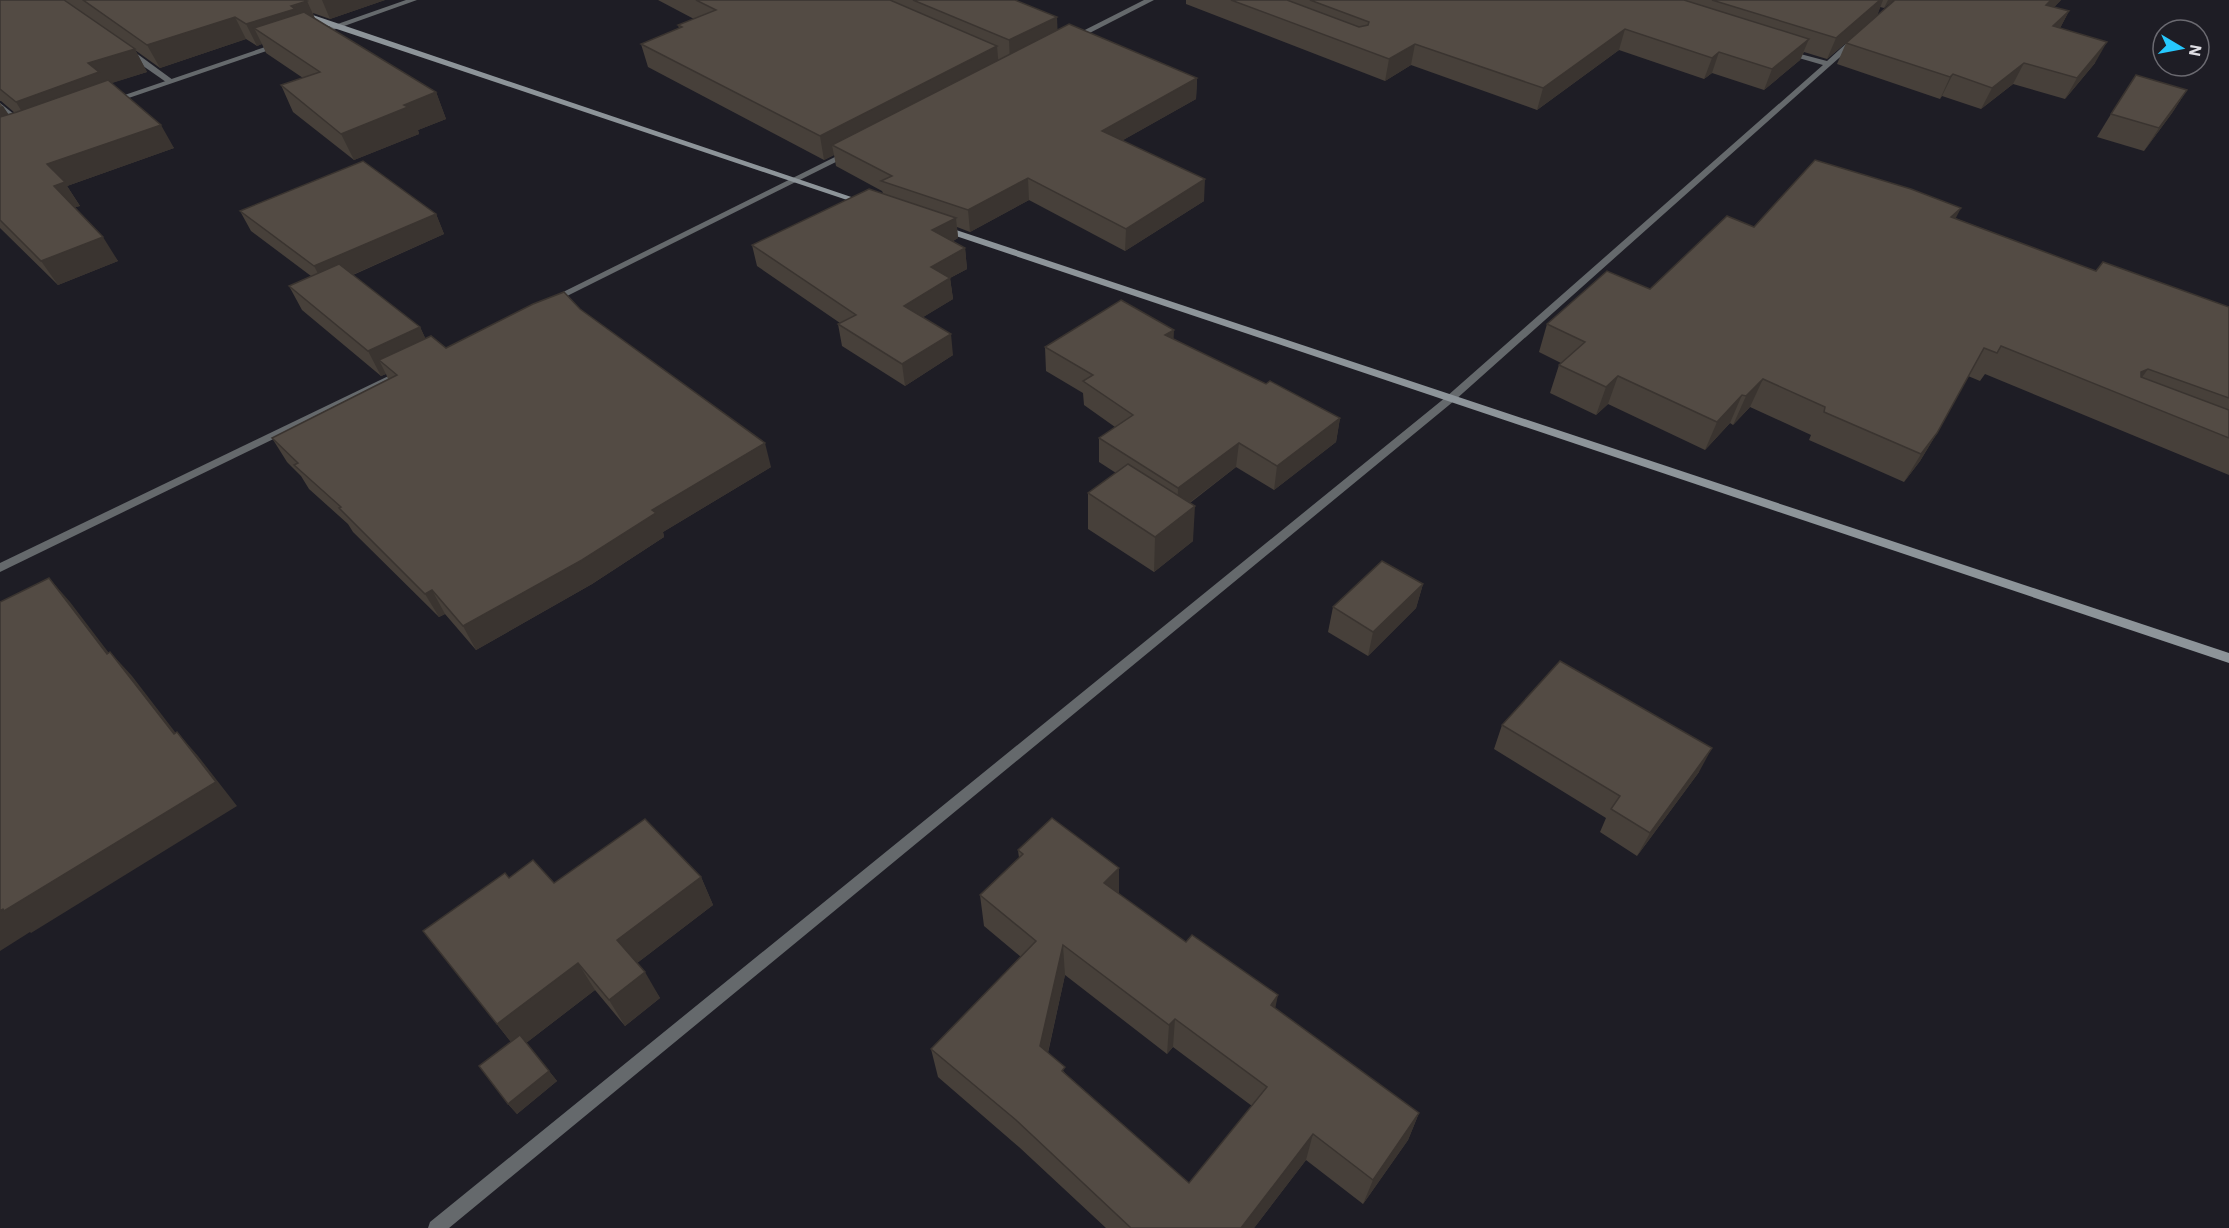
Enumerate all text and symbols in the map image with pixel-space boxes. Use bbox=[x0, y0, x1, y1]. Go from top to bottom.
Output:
north arrow bbox=[2151, 18, 2211, 78]
text: N bbox=[2185, 43, 2207, 58]

